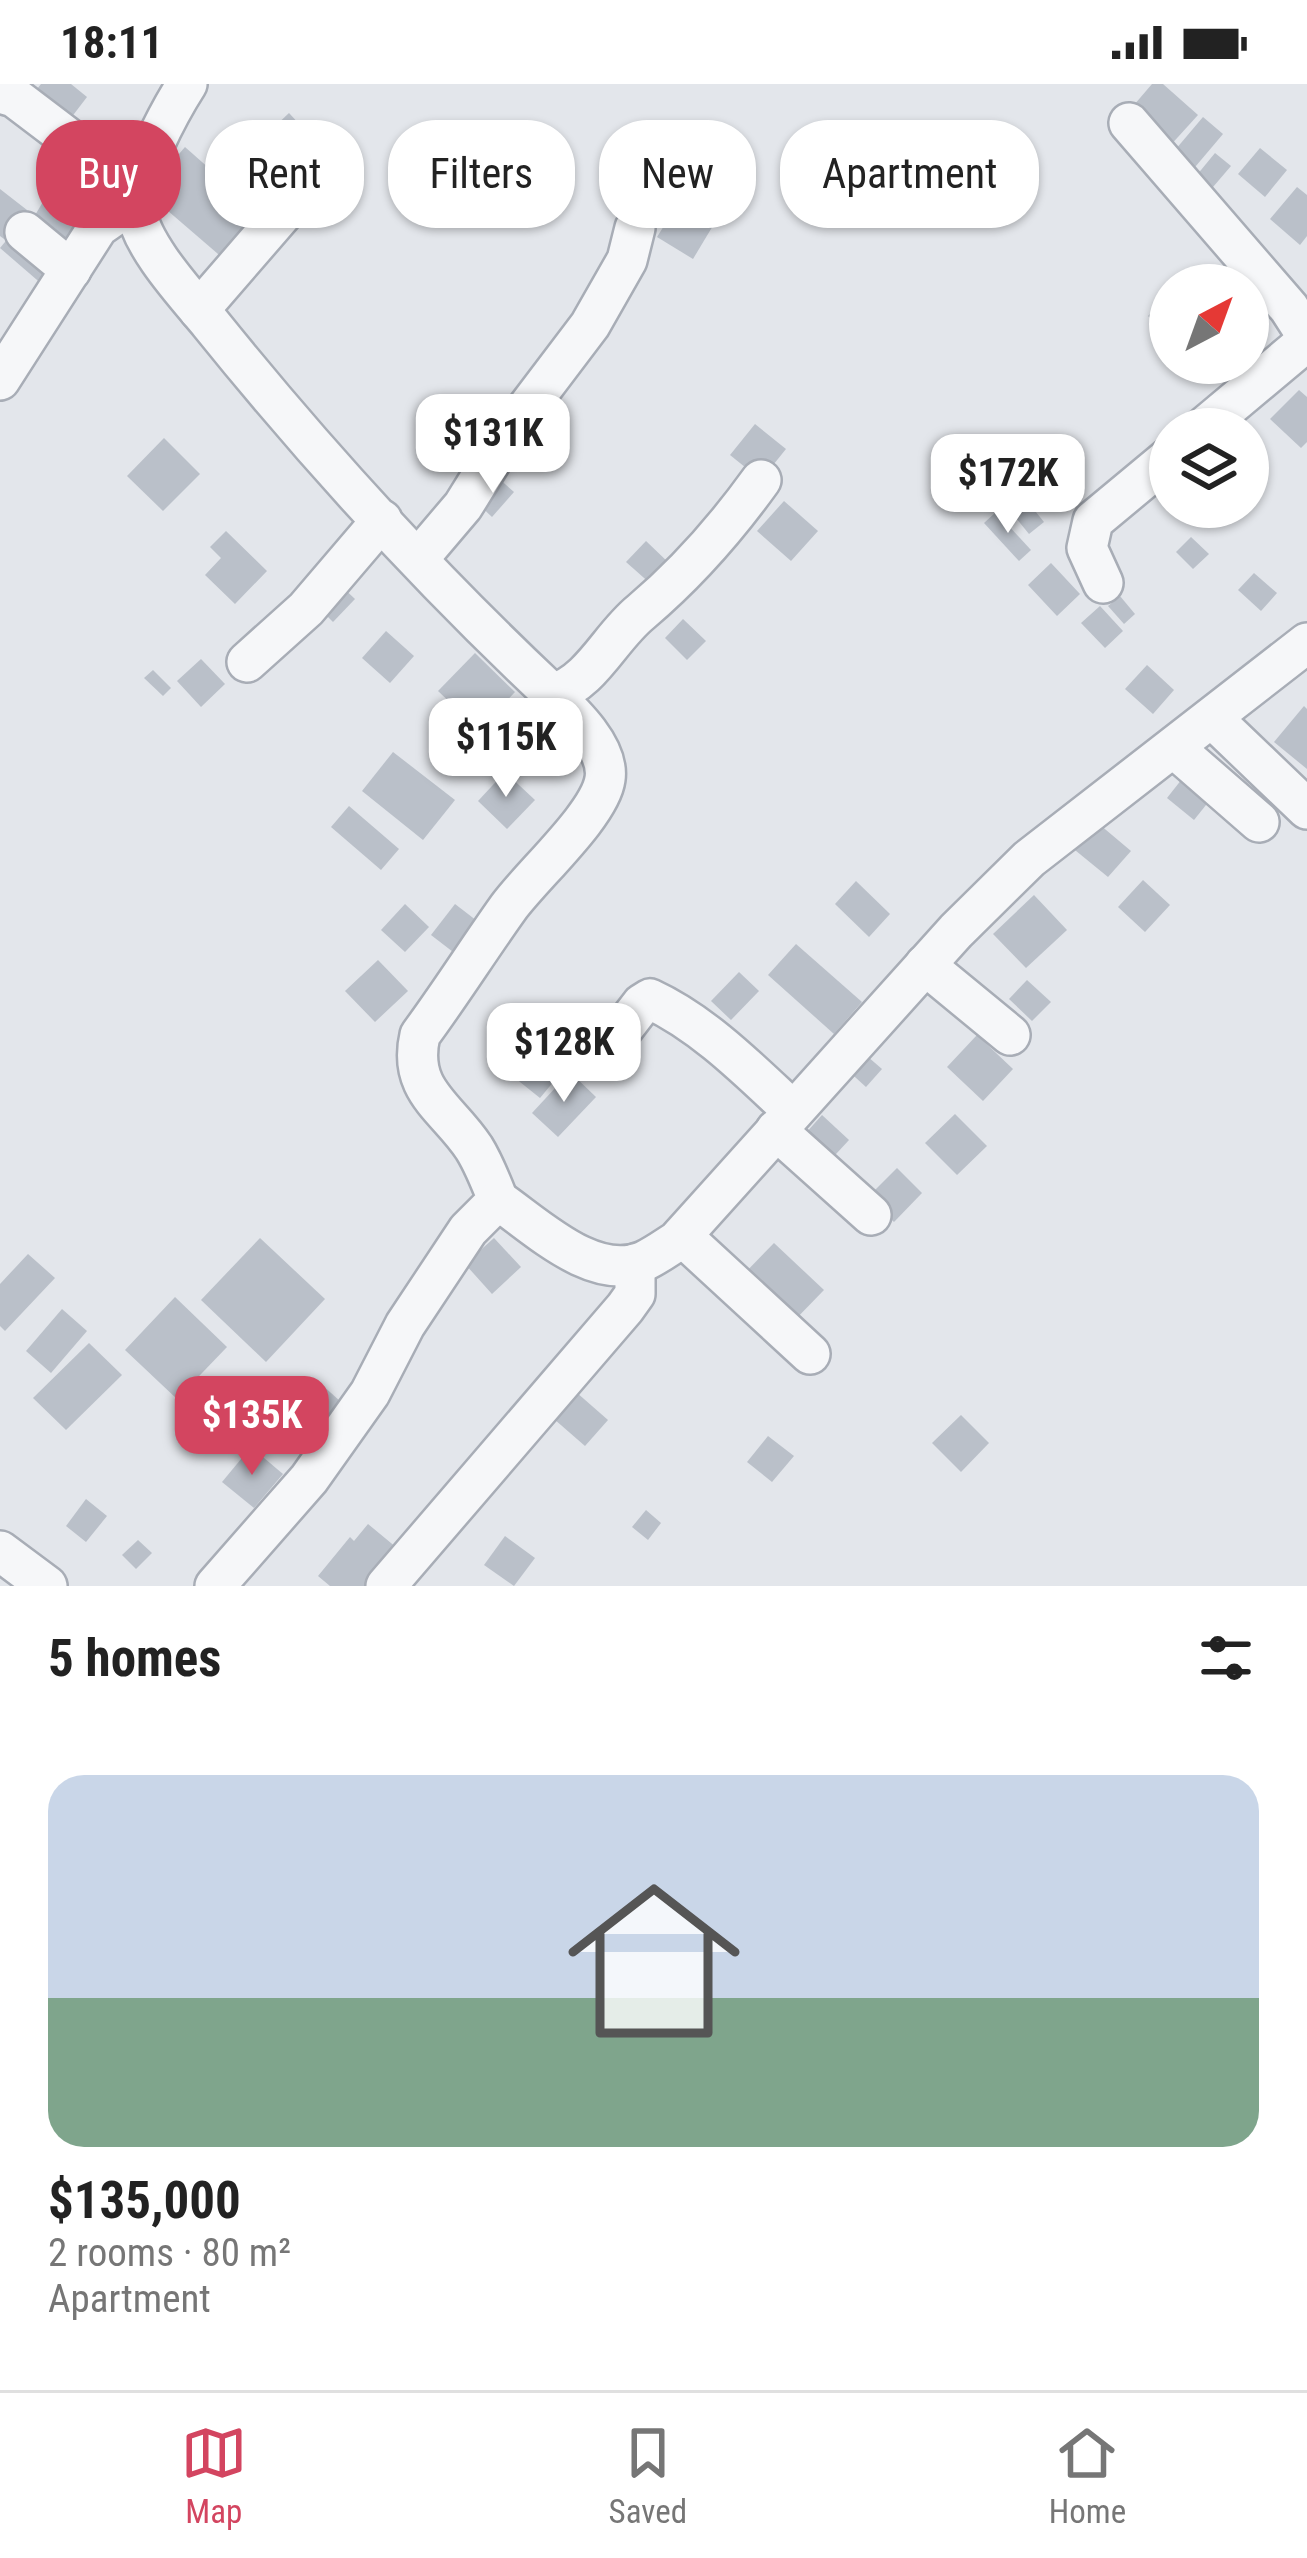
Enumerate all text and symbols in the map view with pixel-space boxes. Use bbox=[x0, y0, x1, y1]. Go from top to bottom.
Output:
text: 18:11 bbox=[60, 16, 163, 69]
chip: Buy bbox=[36, 120, 181, 228]
chip: Rent bbox=[205, 120, 364, 228]
chip: Filters bbox=[388, 120, 575, 228]
chip: New bbox=[599, 120, 756, 228]
chip: Apartment bbox=[780, 120, 1039, 228]
north arrow bbox=[1149, 264, 1269, 384]
map controls bbox=[1149, 264, 1269, 528]
pin: $131K bbox=[409, 394, 577, 496]
button: layers bbox=[1149, 408, 1269, 528]
text: $131K bbox=[443, 410, 543, 456]
pin: $172K bbox=[924, 434, 1092, 536]
text: $172K bbox=[958, 450, 1058, 496]
pin: $115K bbox=[422, 698, 590, 800]
text: $115K bbox=[456, 714, 556, 760]
pin: $128K bbox=[480, 1003, 648, 1105]
text: $128K bbox=[514, 1019, 614, 1065]
pin: $135K bbox=[168, 1376, 336, 1478]
text: $135K bbox=[202, 1392, 302, 1438]
icon: filters bbox=[1193, 1625, 1259, 1691]
text: 5 homes bbox=[48, 1629, 221, 1688]
icon: home bbox=[546, 1853, 762, 2069]
text: $135,000 bbox=[48, 2171, 241, 2230]
text: 2 rooms · 80 m² bbox=[48, 2230, 291, 2276]
text: Apartment bbox=[48, 2276, 211, 2322]
tab: Map bbox=[181, 2420, 247, 2531]
tab: Saved bbox=[609, 2420, 687, 2531]
tab: Home bbox=[1049, 2420, 1126, 2531]

